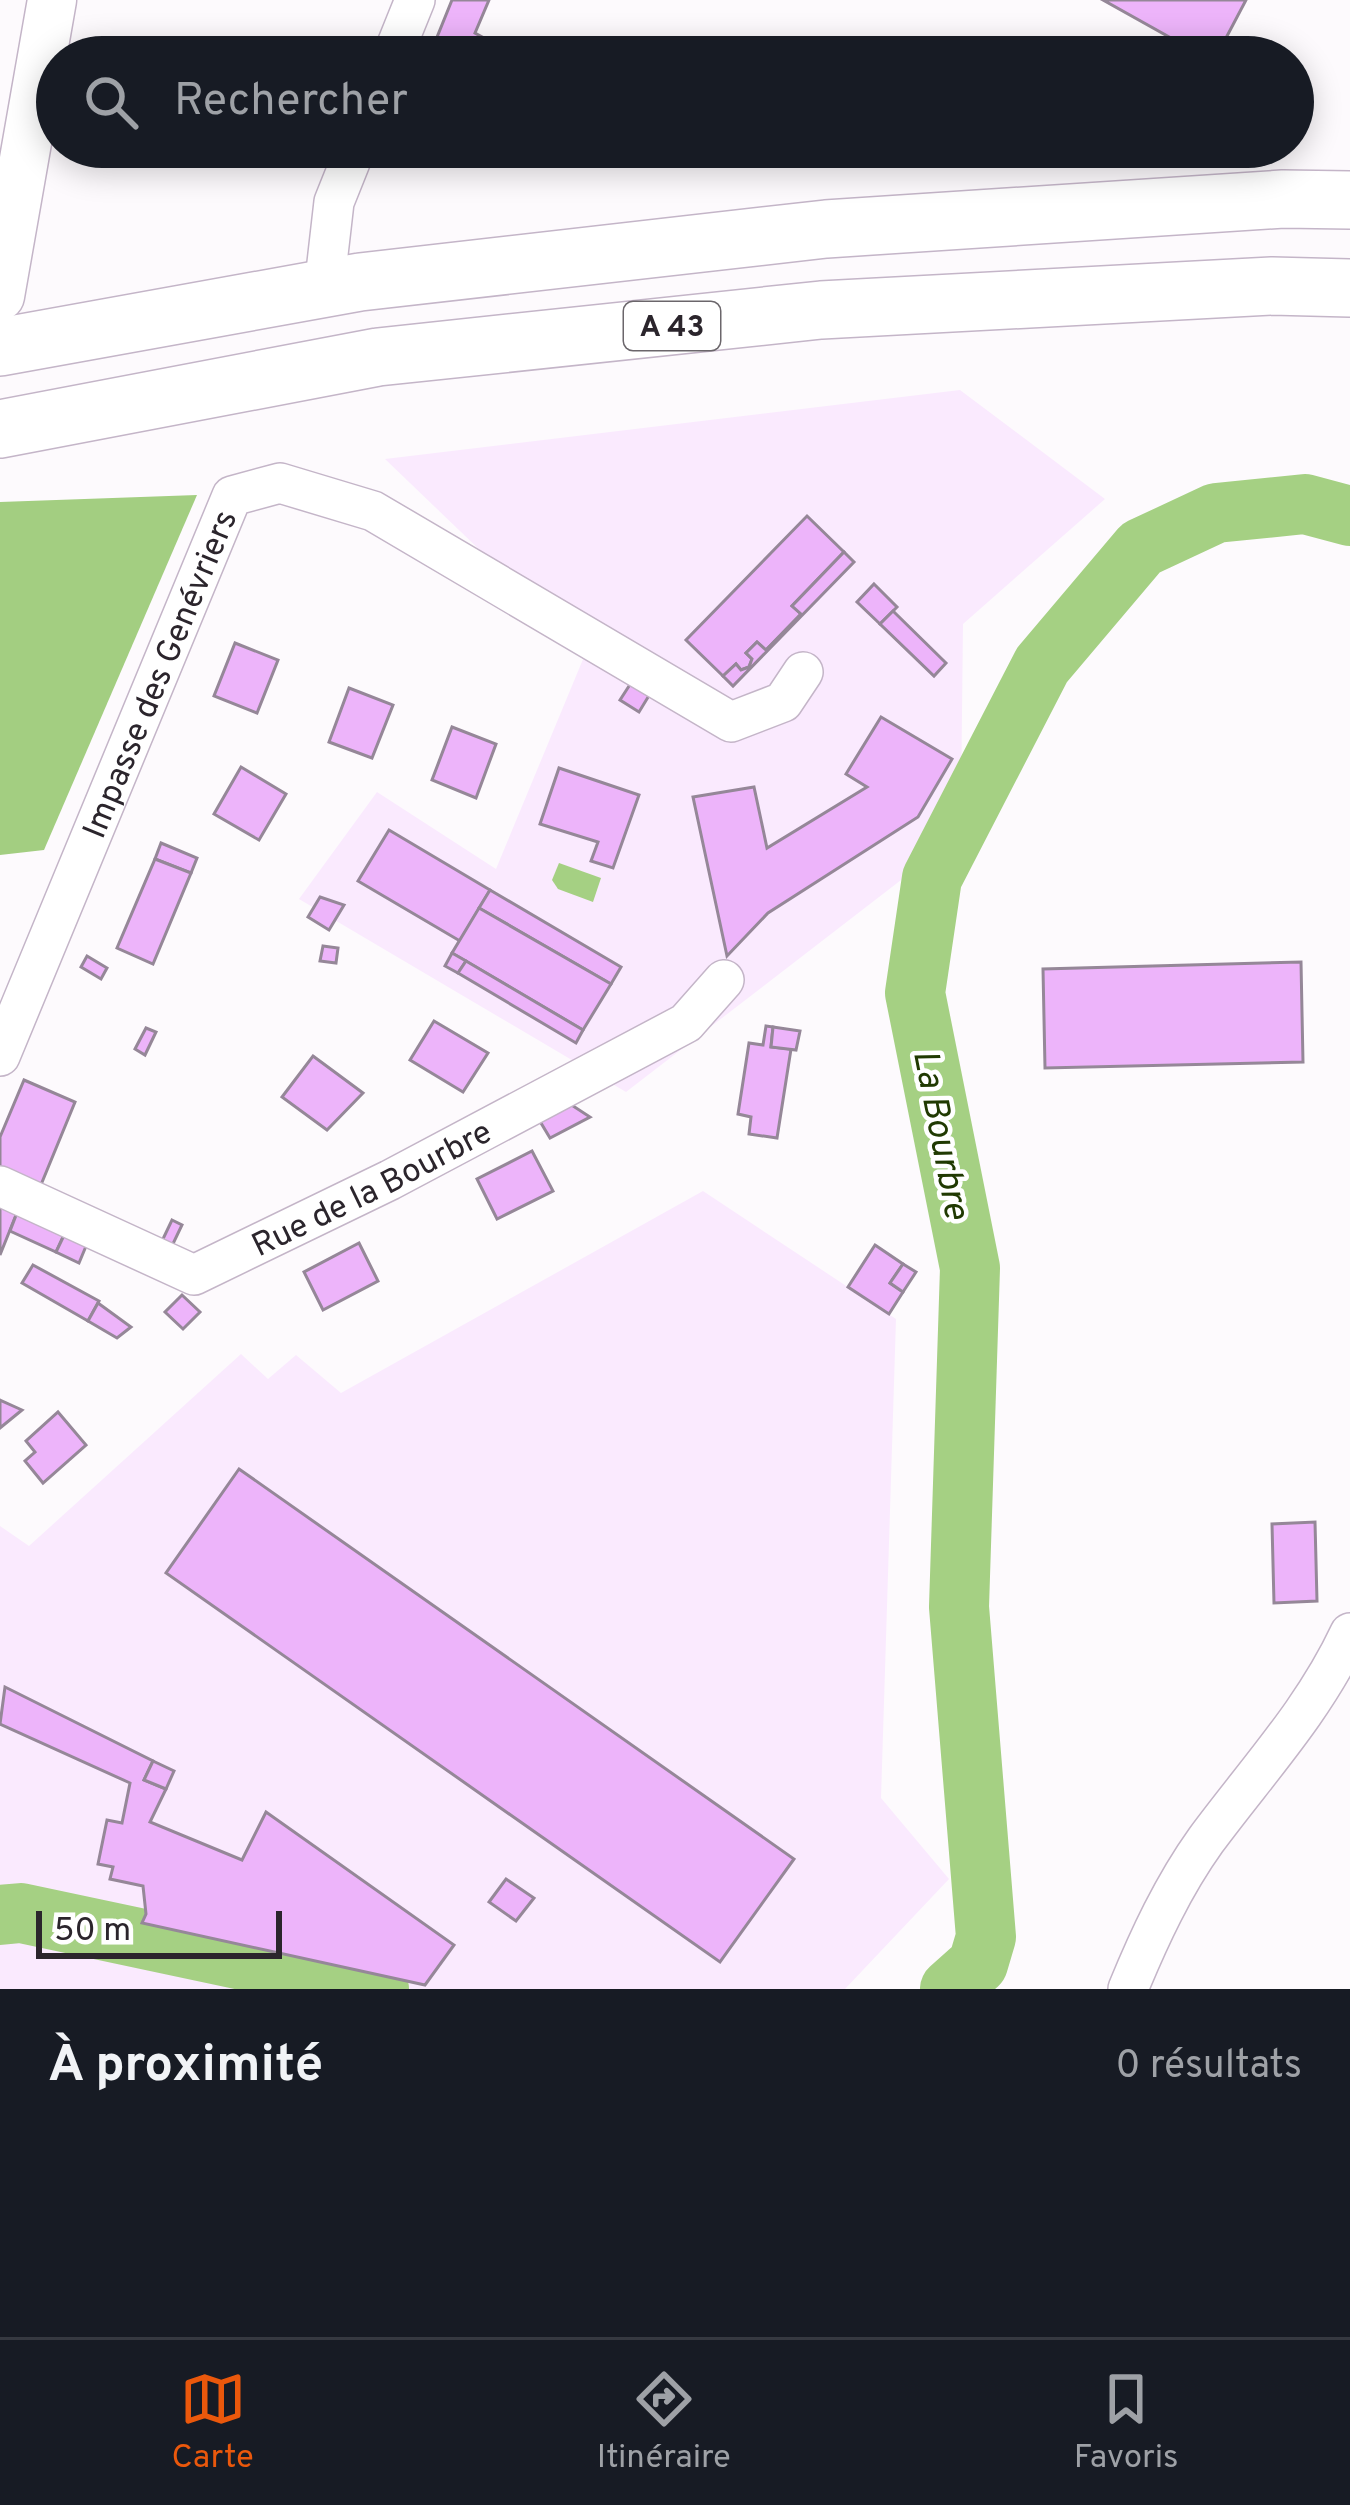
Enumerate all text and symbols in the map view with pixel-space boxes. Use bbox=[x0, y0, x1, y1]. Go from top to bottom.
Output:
search box bbox=[36, 36, 1314, 168]
icon: search bbox=[78, 69, 144, 135]
text: Rechercher bbox=[174, 74, 408, 131]
road number: A 43 bbox=[624, 302, 720, 350]
street label: Impasse des Genévriers bbox=[75, 505, 249, 846]
water label: La Bourbre bbox=[900, 1046, 978, 1224]
street label: Rue de la Bourbre bbox=[246, 1113, 500, 1269]
scale bar bbox=[36, 1905, 282, 1958]
text: 50 m bbox=[54, 1911, 131, 1953]
text: À proximité bbox=[48, 2035, 323, 2100]
text: 0 résultats bbox=[1116, 2043, 1302, 2092]
tab: Carte bbox=[171, 2366, 254, 2480]
tab: Itinéraire bbox=[597, 2366, 731, 2480]
tab: Favoris bbox=[1074, 2366, 1179, 2480]

